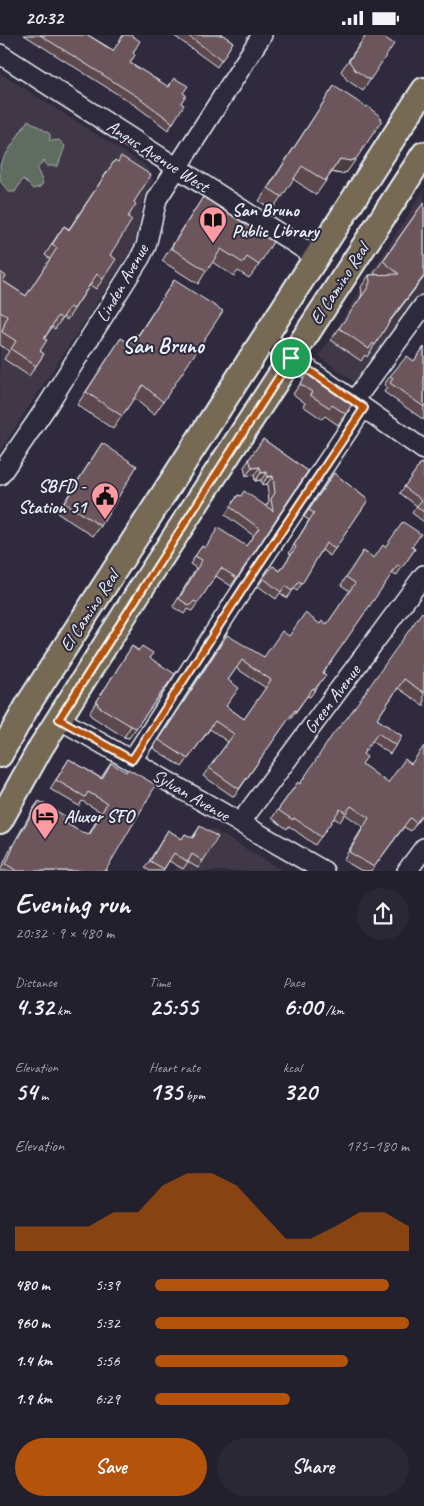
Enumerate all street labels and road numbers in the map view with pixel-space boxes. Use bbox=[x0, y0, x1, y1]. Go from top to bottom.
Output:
street label: Angus Avenue West bbox=[103, 115, 215, 198]
street label: El Camino Real bbox=[305, 237, 375, 329]
street label: Linden Avenue bbox=[91, 239, 154, 326]
street label: El Camino Real bbox=[55, 564, 125, 656]
street label: Green Avenue bbox=[299, 659, 366, 738]
street label: Sylvan Avenue bbox=[149, 764, 234, 826]

